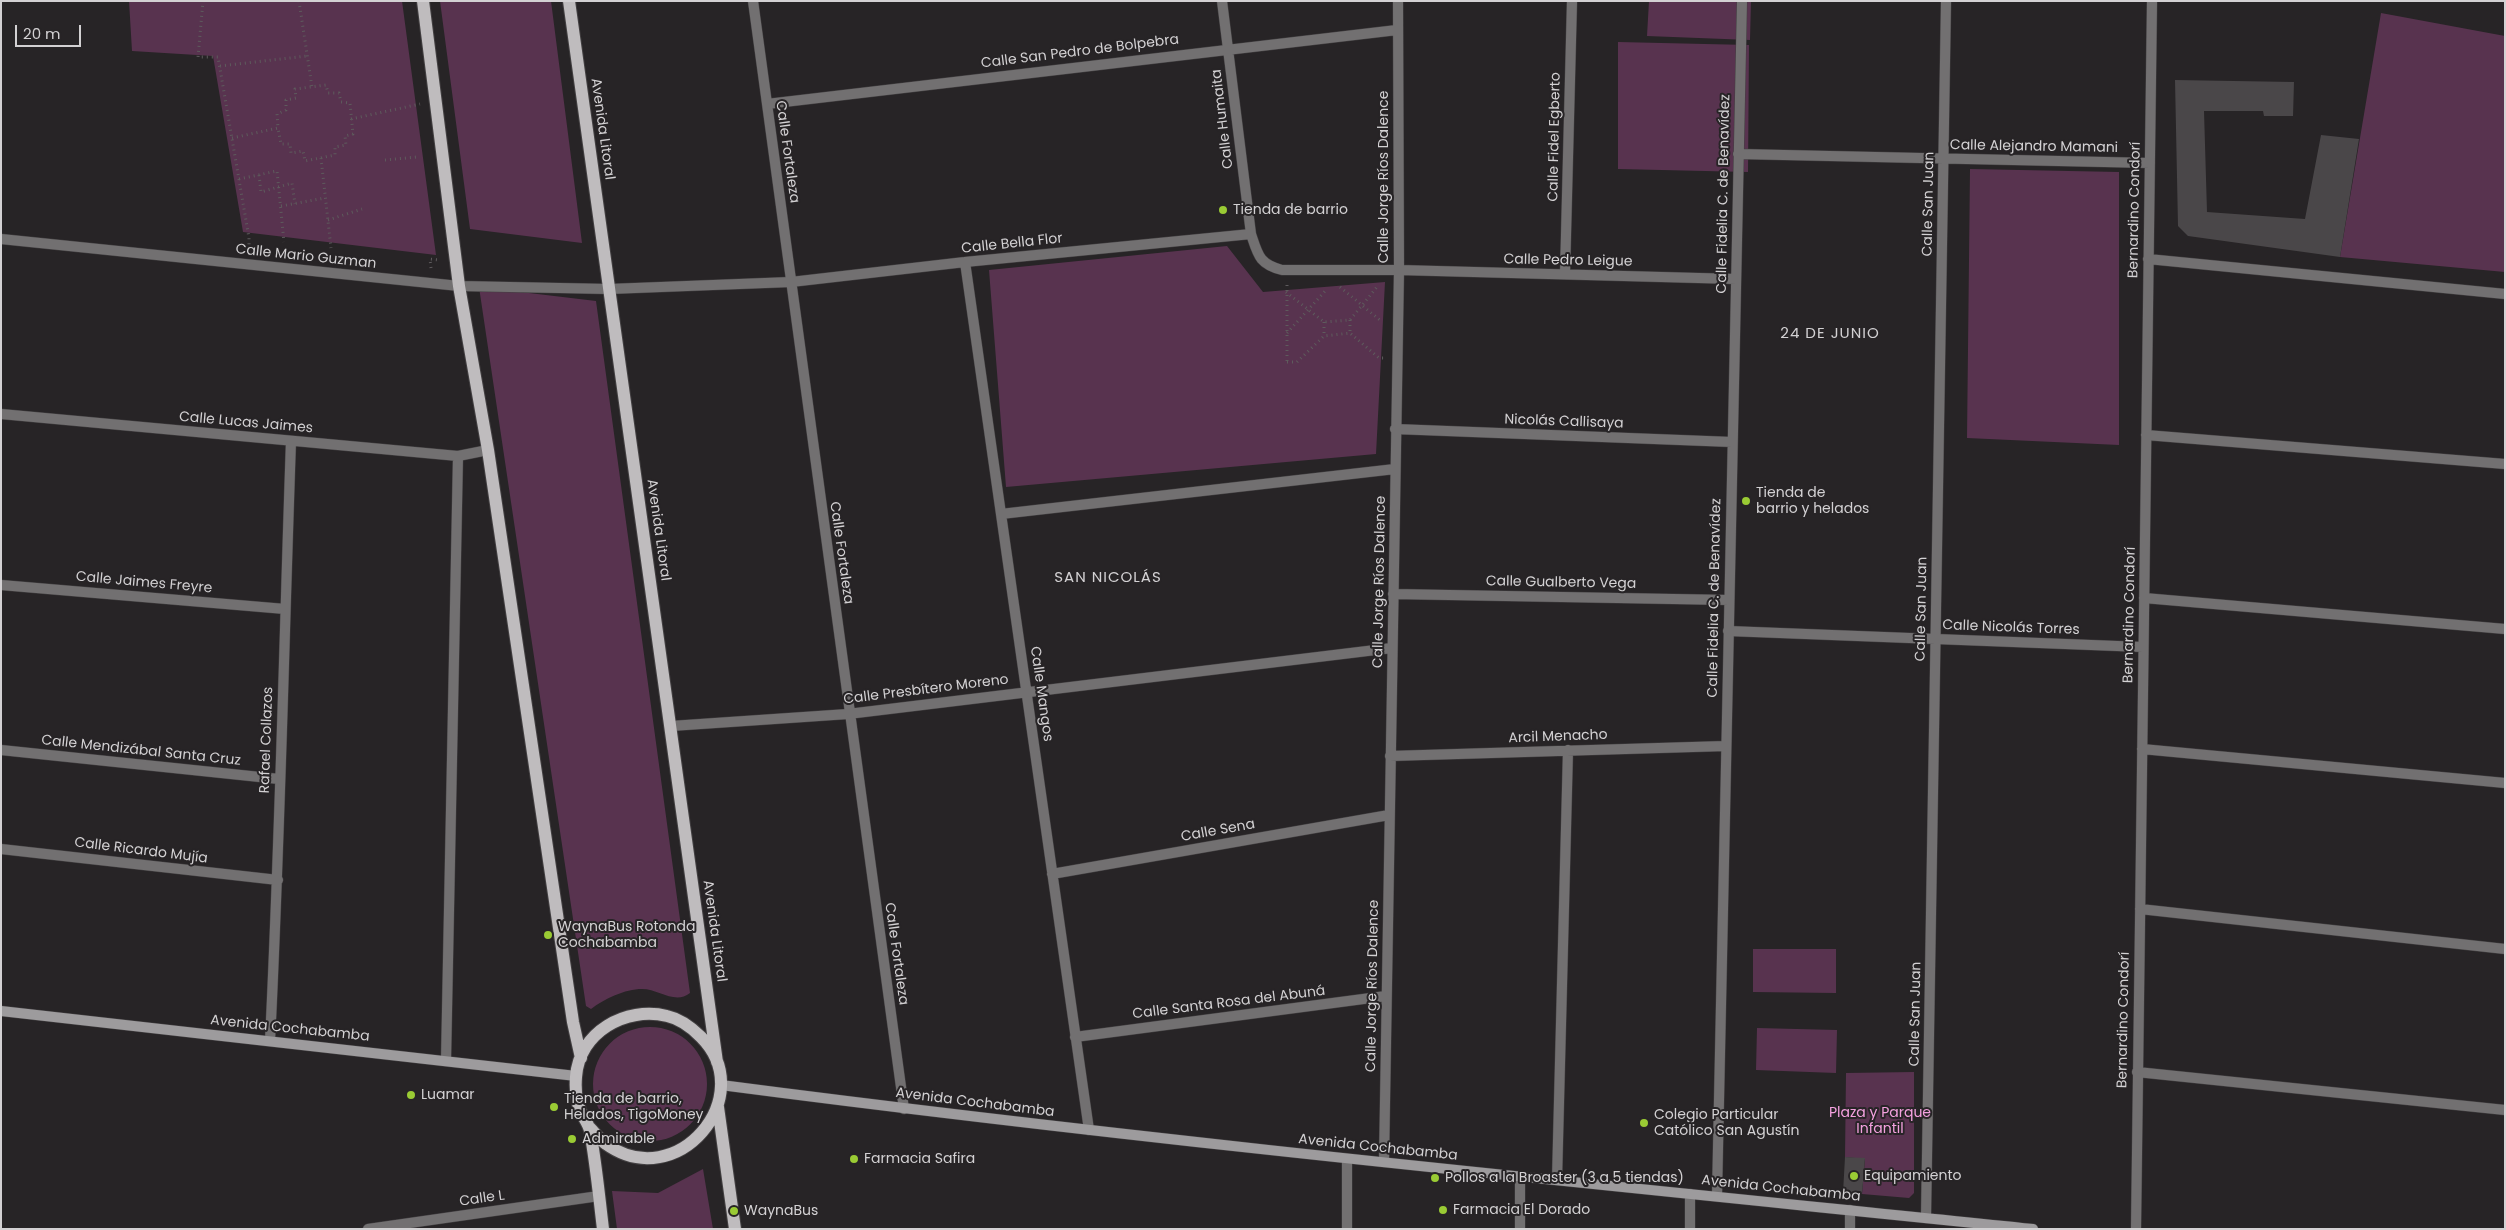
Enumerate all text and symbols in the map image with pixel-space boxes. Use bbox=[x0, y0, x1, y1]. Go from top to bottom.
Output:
scale bar bbox=[18, 15, 84, 47]
text: 20 m bbox=[23, 23, 61, 44]
street label: Calle San Pedro de Bolpebra bbox=[980, 32, 1180, 72]
street label: Calle Humaita bbox=[1209, 68, 1237, 170]
street label: Calle Fidel Egberto bbox=[1545, 72, 1565, 202]
street label: Avenida Litoral bbox=[587, 77, 617, 181]
street label: Calle Jorge Ríos Dalence bbox=[1376, 91, 1392, 263]
street label: Calle Fidelia C. de Benavídez bbox=[1714, 94, 1734, 294]
street label: Calle Fortaleza bbox=[771, 100, 803, 204]
street label: Calle Alejandro Mamani bbox=[1950, 137, 2118, 157]
street label: Bernardino Condorí bbox=[2125, 142, 2145, 278]
street label: Calle San Juan bbox=[1920, 151, 1938, 257]
place label: Tienda de barrio bbox=[1233, 202, 1348, 218]
marker: Tienda de barrio bbox=[1217, 204, 1229, 216]
street label: Calle Bella Flor bbox=[961, 230, 1063, 258]
street label: Calle Mario Guzman bbox=[235, 241, 377, 273]
street label: Calle Pedro Leigue bbox=[1503, 251, 1633, 271]
district label: 24 DE JUNIO bbox=[1779, 325, 1881, 343]
street label: Calle Lucas Jaimes bbox=[178, 409, 314, 437]
street label: Nicolás Callisaya bbox=[1504, 412, 1624, 432]
street label: Avenida Litoral bbox=[643, 478, 673, 582]
place label: Tienda de barrio y helados bbox=[1756, 485, 1869, 518]
marker: Tienda de barrio y helados bbox=[1740, 495, 1752, 507]
street label: Calle Jorge Ríos Dalence bbox=[1370, 496, 1390, 668]
street label: Calle Fidelia C. de Benavídez bbox=[1705, 498, 1725, 698]
street label: Calle Fortaleza bbox=[825, 501, 857, 605]
street label: Bernardino Condorí bbox=[2120, 547, 2140, 683]
street label: Calle San Juan bbox=[1913, 556, 1931, 662]
street label: Calle Jaimes Freyre bbox=[75, 569, 213, 597]
district label: SAN NICOLÁS bbox=[1053, 569, 1163, 587]
street label: Calle Gualberto Vega bbox=[1486, 573, 1636, 593]
street label: Calle Nicolás Torres bbox=[1942, 617, 2080, 639]
street label: Calle Mangos bbox=[1026, 645, 1056, 743]
street label: Calle Presbítero Moreno bbox=[842, 672, 1010, 708]
street label: Rafael Collazos bbox=[257, 686, 277, 794]
street label: Arcil Menacho bbox=[1508, 727, 1608, 747]
street label: Calle Mendizábal Santa Cruz bbox=[40, 732, 242, 770]
street label: Calle Sena bbox=[1180, 816, 1256, 846]
street label: Calle Ricardo Mujía bbox=[73, 834, 209, 868]
street label: Avenida Litoral bbox=[699, 879, 729, 983]
street label: Calle Jorge Ríos Dalence bbox=[1363, 900, 1383, 1072]
street label: Calle Fortaleza bbox=[880, 902, 912, 1006]
place label: WaynaBus Rotonda Cochabamba bbox=[558, 919, 695, 952]
marker: WaynaBus Rotonda Cochabamba bbox=[542, 929, 554, 941]
street label: Bernardino Condorí bbox=[2114, 952, 2134, 1088]
street label: Calle San Juan bbox=[1907, 961, 1925, 1067]
street label: Calle Santa Rosa del Abuná bbox=[1132, 983, 1326, 1023]
street label: Avenida Cochabamba bbox=[210, 1012, 370, 1046]
street label: Avenida Cochabamba bbox=[895, 1085, 1055, 1121]
place label: Luamar bbox=[421, 1087, 475, 1103]
marker: Luamar bbox=[405, 1089, 417, 1101]
place label: Tienda de barrio, Helados, TigoMoney bbox=[564, 1091, 703, 1124]
marker: Tienda de barrio, Helados, TigoMoney bbox=[548, 1101, 560, 1113]
park label: Plaza y Parque Infantil bbox=[1829, 1105, 1931, 1138]
place label: Colegio Particular Católico San Agustín bbox=[1654, 1107, 1799, 1140]
marker: Colegio Particular Católico San Agustín bbox=[1638, 1117, 1650, 1129]
place label: Admirable bbox=[582, 1131, 655, 1147]
street label: Avenida Cochabamba bbox=[1298, 1131, 1458, 1165]
marker: Admirable bbox=[566, 1133, 578, 1145]
place label: Farmacia Safira bbox=[864, 1151, 975, 1167]
marker: Farmacia Safira bbox=[848, 1153, 860, 1165]
place label: Equipamiento bbox=[1864, 1168, 1962, 1184]
place label: Pollos a la Broaster (3 a 5 tiendas) bbox=[1445, 1170, 1684, 1186]
marker: Equipamiento bbox=[1848, 1170, 1860, 1182]
marker: Pollos a la Broaster (3 a 5 tiendas) bbox=[1429, 1172, 1441, 1184]
street label: Avenida Cochabamba bbox=[1701, 1172, 1861, 1206]
street label: Calle L bbox=[458, 1188, 506, 1210]
place label: Farmacia El Dorado bbox=[1453, 1202, 1590, 1218]
place label: WaynaBus bbox=[744, 1203, 818, 1219]
marker: Farmacia El Dorado bbox=[1437, 1204, 1449, 1216]
marker: WaynaBus bbox=[728, 1205, 740, 1217]

